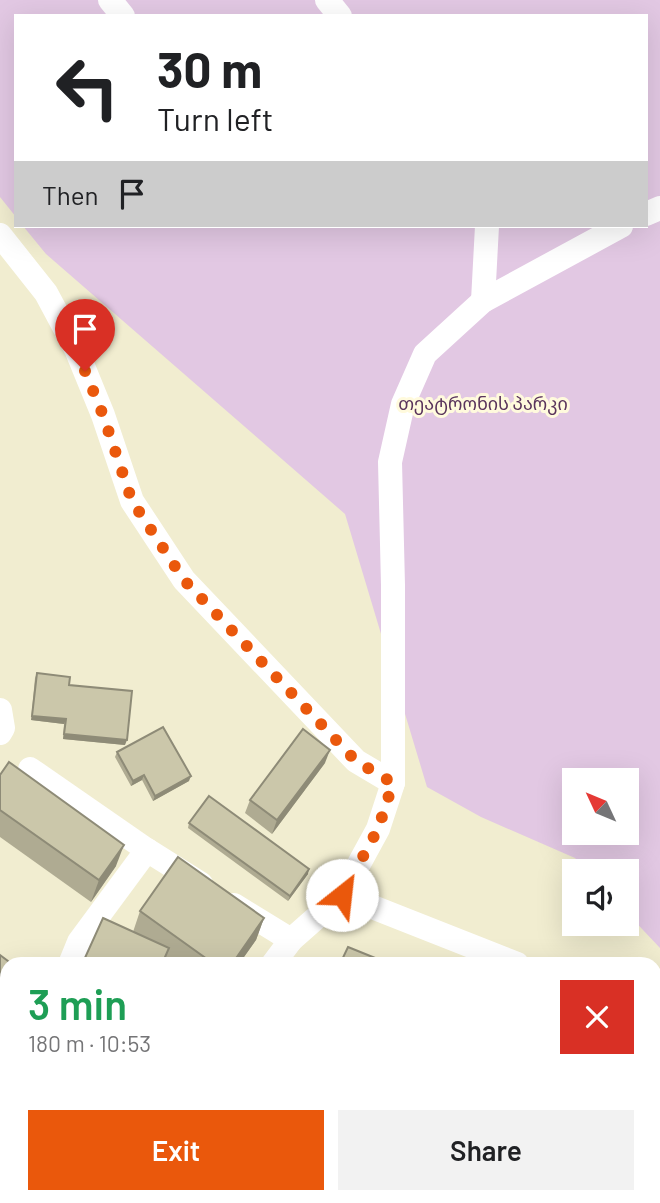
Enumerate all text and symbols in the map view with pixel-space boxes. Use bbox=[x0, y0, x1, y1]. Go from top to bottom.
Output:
text: 30 m bbox=[157, 39, 262, 98]
icon: left bbox=[42, 42, 133, 133]
text: Turn left bbox=[157, 99, 274, 137]
icon: arrive bbox=[113, 175, 151, 213]
text: Then bbox=[42, 179, 99, 210]
pin bbox=[55, 299, 115, 371]
icon: arrive bbox=[66, 310, 104, 348]
park label: თეატრონის პარკი bbox=[398, 392, 568, 415]
north arrow bbox=[562, 768, 639, 845]
map controls bbox=[562, 768, 639, 936]
position arrow bbox=[305, 858, 379, 932]
button: sound bbox=[562, 859, 639, 936]
text: 3 min bbox=[28, 978, 127, 1028]
button: close bbox=[560, 980, 634, 1054]
text: 180 m · 10:53 bbox=[28, 1029, 151, 1057]
button: Exit bbox=[28, 1110, 324, 1190]
button: Share bbox=[338, 1110, 634, 1190]

